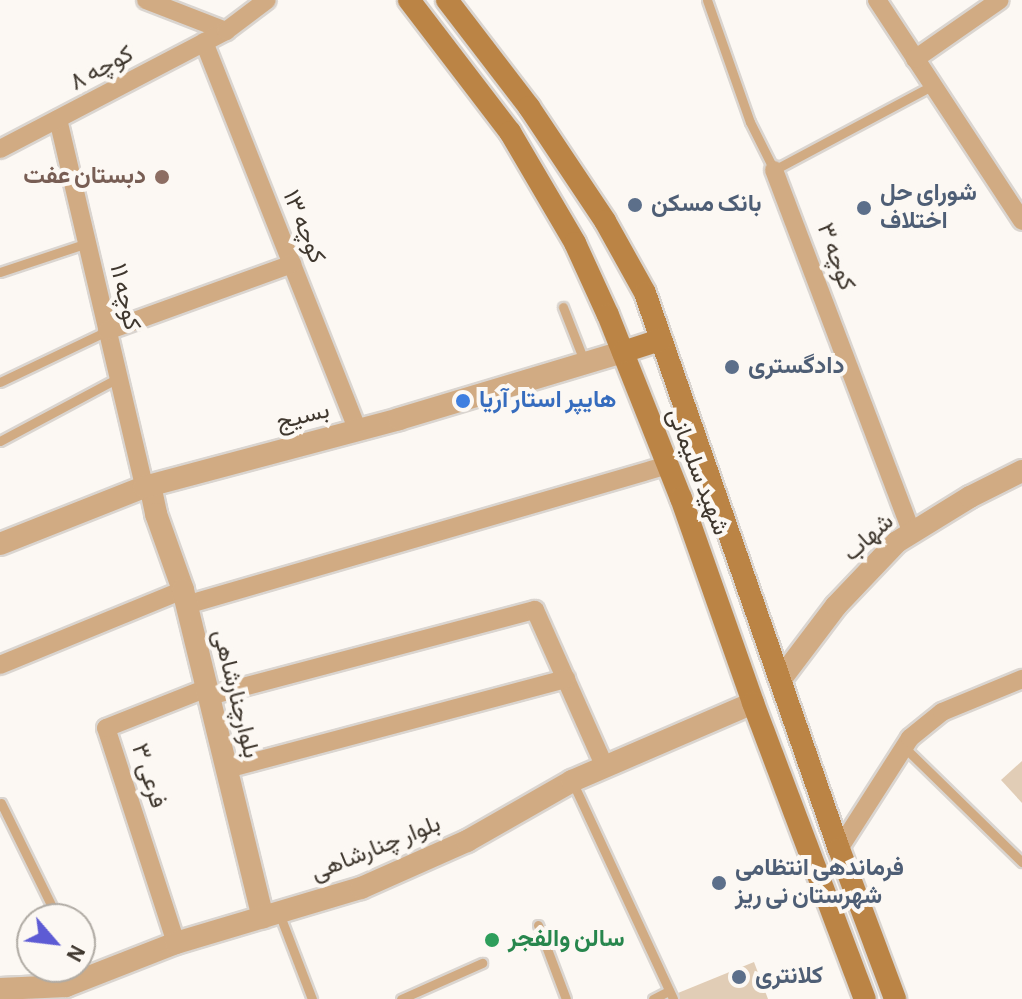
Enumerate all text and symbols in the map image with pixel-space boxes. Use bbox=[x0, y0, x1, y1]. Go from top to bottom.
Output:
street label: کوچه ۸ bbox=[65, 40, 139, 98]
place label: دبستان عفت bbox=[23, 163, 146, 191]
marker: دبستان عفت bbox=[153, 168, 171, 186]
place label: شورای حل اختلاف bbox=[880, 180, 977, 236]
street label: کوچه ۱۳ bbox=[275, 186, 331, 268]
place label: بانک مسکن bbox=[651, 191, 762, 219]
marker: بانک مسکن bbox=[626, 196, 644, 214]
marker: شورای حل اختلاف bbox=[855, 199, 873, 217]
street label: کوچه ۳ bbox=[810, 219, 860, 295]
street label: کوچه ۱۱ bbox=[102, 261, 146, 333]
place label: دادگستری bbox=[748, 353, 844, 381]
marker: دادگستری bbox=[723, 358, 741, 376]
place label: هایپر استار آریا bbox=[479, 387, 616, 415]
marker: هایپر استار آریا bbox=[454, 392, 472, 410]
street label: بسیج bbox=[273, 397, 333, 437]
street label: شهید سلیمانی bbox=[660, 404, 734, 540]
street label: شهاب bbox=[838, 508, 900, 568]
street label: بلوارچنارشاهی bbox=[205, 627, 265, 761]
street label: فرعی ۳ bbox=[124, 740, 172, 812]
street label: بلوار چنارشاهی bbox=[307, 810, 445, 888]
place label: فرماندهی انتظامی شهرستان نی ریز bbox=[735, 855, 904, 911]
marker: فرماندهی انتظامی شهرستان نی ریز bbox=[710, 874, 728, 892]
north arrow bbox=[16, 903, 96, 983]
place label: سالن والفجر bbox=[508, 926, 625, 954]
marker: سالن والفجر bbox=[483, 931, 501, 949]
text: N bbox=[62, 941, 89, 965]
place label: کلانتری bbox=[755, 963, 823, 991]
marker: کلانتری bbox=[730, 968, 748, 986]

